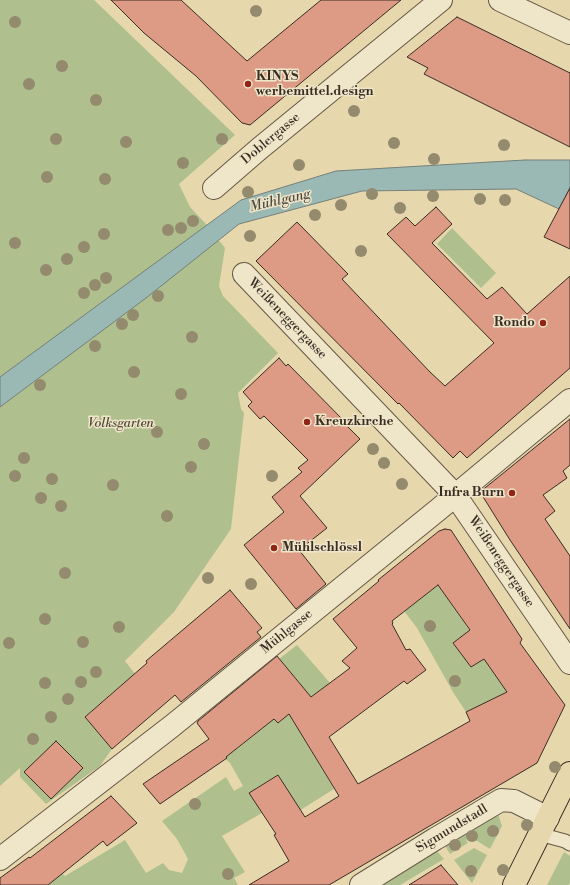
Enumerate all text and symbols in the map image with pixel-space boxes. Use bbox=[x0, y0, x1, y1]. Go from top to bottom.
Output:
place label: KINYS werbemittel.design bbox=[256, 69, 374, 100]
marker: KINYS werbemittel.design bbox=[243, 79, 253, 89]
street label: Doblergasse bbox=[238, 110, 304, 168]
water label: Mühlgang bbox=[248, 186, 312, 216]
street label: Weißeneggergasse bbox=[244, 275, 330, 363]
place label: Rondo bbox=[494, 315, 535, 331]
marker: Rondo bbox=[538, 318, 548, 328]
place label: Kreuzkirche bbox=[315, 414, 393, 430]
park label: Volksgarten bbox=[88, 416, 154, 432]
marker: Kreuzkirche bbox=[302, 417, 312, 427]
place label: Infra Burn bbox=[439, 485, 504, 501]
marker: Infra Burn bbox=[507, 488, 517, 498]
street label: Weißeneggergasse bbox=[465, 513, 537, 611]
place label: Mühlschlössl bbox=[282, 540, 362, 556]
marker: Mühlschlössl bbox=[269, 543, 279, 553]
street label: Mühlgasse bbox=[258, 607, 316, 657]
street label: Sigmundstadl bbox=[413, 801, 491, 857]

